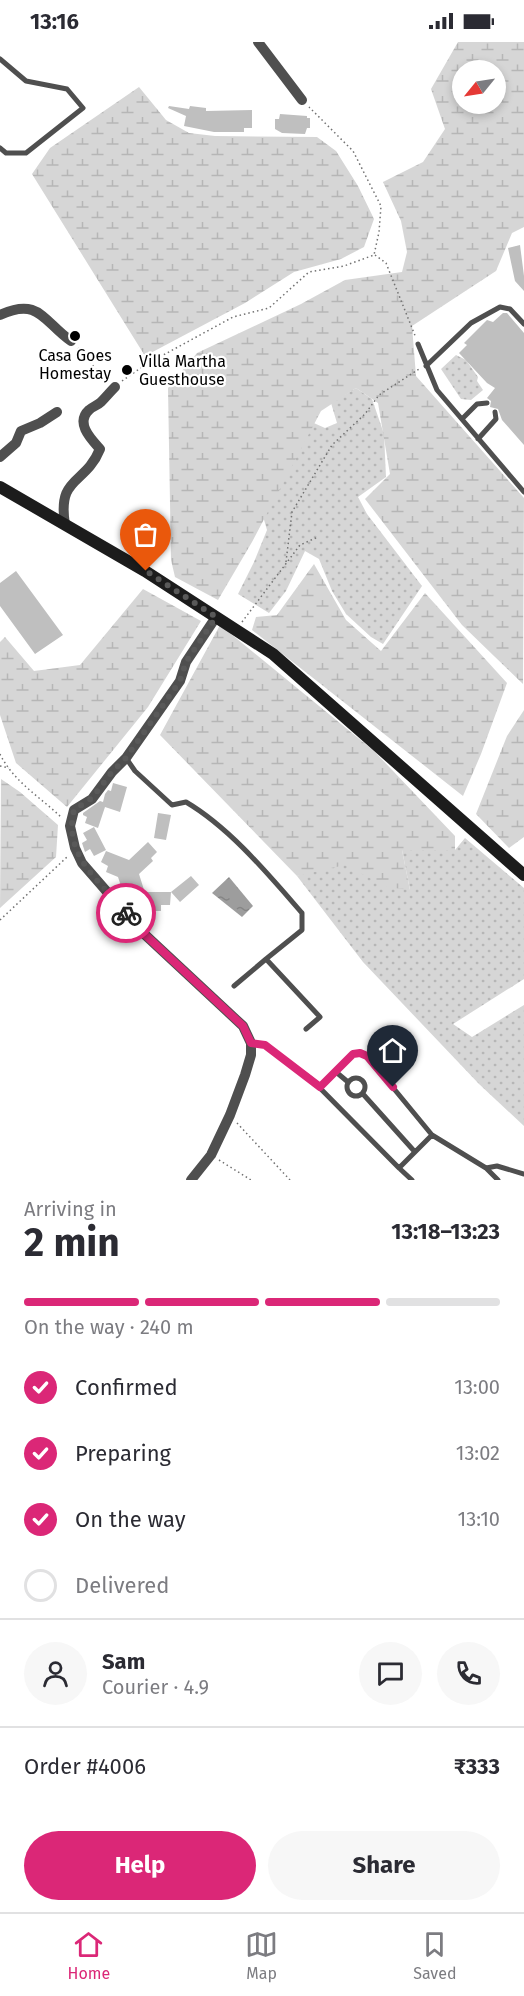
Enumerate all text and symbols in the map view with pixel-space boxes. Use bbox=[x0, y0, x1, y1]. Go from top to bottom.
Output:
text: 13:16 bbox=[30, 8, 79, 35]
north arrow bbox=[452, 60, 506, 114]
map controls bbox=[452, 60, 506, 114]
marker: Casa Goes Homestay bbox=[68, 329, 82, 343]
place label: Casa Goes Homestay bbox=[38, 346, 112, 383]
place label: Villa Martha Guesthouse bbox=[139, 352, 226, 389]
marker: Villa Martha Guesthouse bbox=[120, 363, 134, 377]
pin bbox=[120, 509, 171, 571]
icon: bag bbox=[129, 518, 162, 551]
courier bbox=[96, 883, 156, 943]
icon: bike bbox=[110, 897, 143, 930]
pin bbox=[367, 1025, 418, 1087]
icon: home bbox=[376, 1034, 409, 1067]
text: Arriving in bbox=[24, 1197, 117, 1221]
text: 13:18–13:23 bbox=[391, 1218, 500, 1245]
text: 2 min bbox=[24, 1220, 120, 1266]
text: On the way · 240 m bbox=[24, 1315, 194, 1339]
icon: check bbox=[24, 1371, 57, 1404]
text: Confirmed bbox=[75, 1374, 178, 1401]
text: 13:00 bbox=[454, 1375, 500, 1399]
icon: check bbox=[24, 1437, 57, 1470]
text: Preparing bbox=[75, 1440, 171, 1467]
text: 13:02 bbox=[456, 1441, 500, 1465]
icon: check bbox=[24, 1503, 57, 1536]
text: On the way bbox=[75, 1506, 186, 1533]
text: 13:10 bbox=[458, 1507, 500, 1531]
text: Delivered bbox=[75, 1572, 170, 1599]
button: person bbox=[24, 1642, 87, 1705]
button: chat bbox=[359, 1642, 422, 1705]
button: phone bbox=[437, 1642, 500, 1705]
text: Sam bbox=[102, 1648, 145, 1675]
text: Courier · 4.9 bbox=[102, 1675, 209, 1699]
text: Order #4006 bbox=[24, 1753, 146, 1780]
text: ₹333 bbox=[454, 1753, 500, 1780]
button: Help bbox=[24, 1831, 256, 1900]
button: Share bbox=[268, 1831, 500, 1900]
tab: Home bbox=[68, 1928, 110, 1983]
tab: Map bbox=[245, 1928, 278, 1983]
tab: Saved bbox=[413, 1928, 456, 1983]

